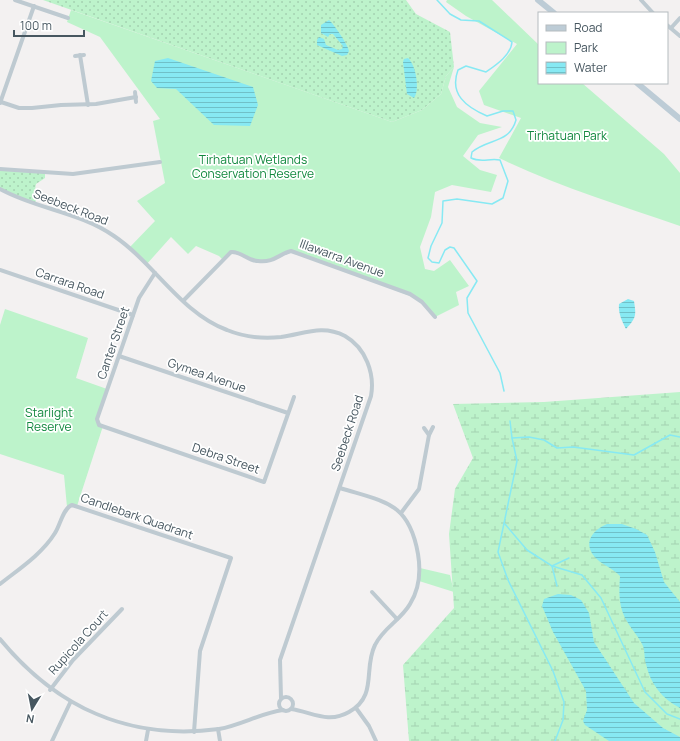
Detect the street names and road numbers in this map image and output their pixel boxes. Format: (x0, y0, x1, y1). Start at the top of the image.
street label: Seebeck Road (31, 185, 111, 229)
street label: Illawarra Avenue (297, 235, 387, 281)
street label: Carrara Road (33, 263, 107, 303)
street label: Canter Street (93, 304, 133, 382)
street label: Gymea Avenue (165, 354, 249, 396)
street label: Seebeck Road (327, 393, 367, 473)
street label: Debra Street (190, 438, 262, 478)
street label: Candlebark Quadrant (78, 489, 196, 543)
street label: Rupicola Court (44, 606, 112, 678)

